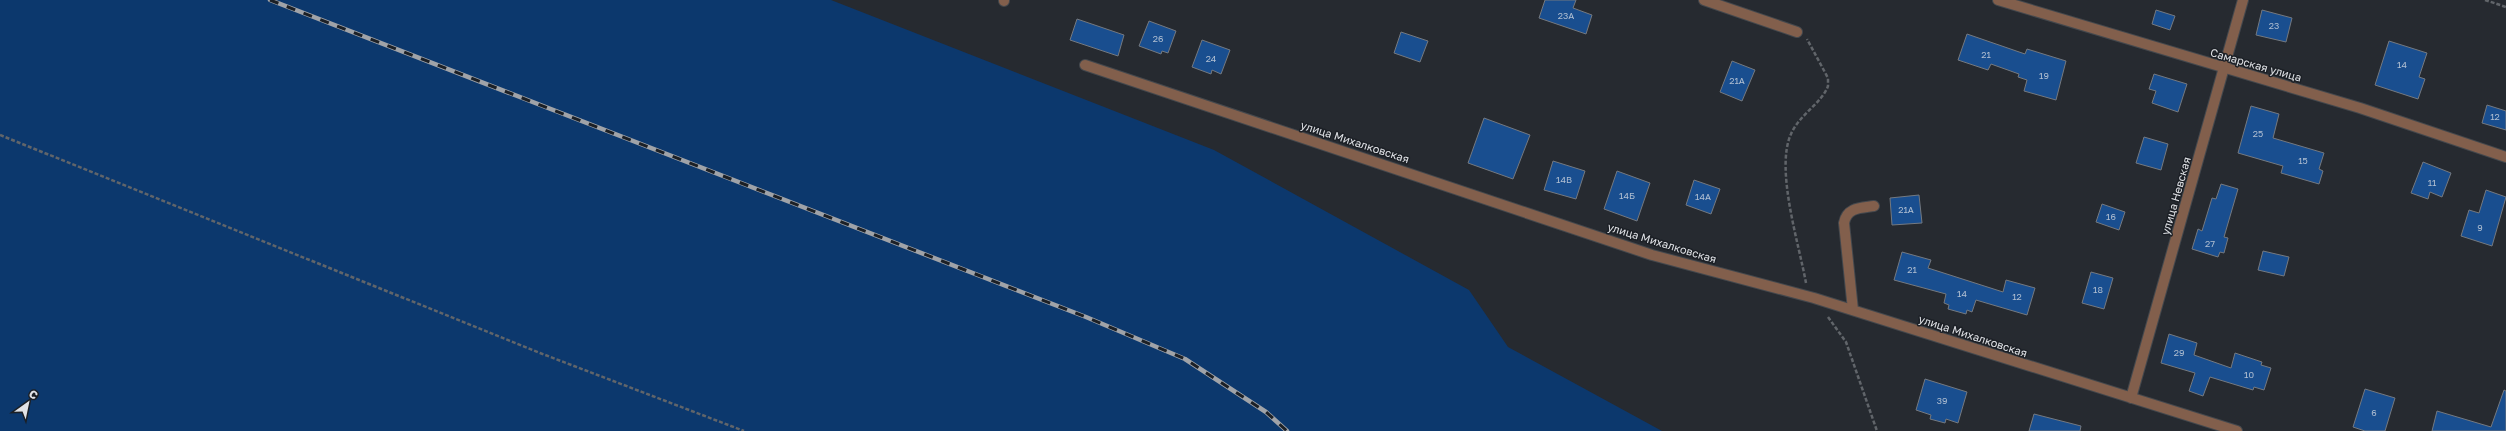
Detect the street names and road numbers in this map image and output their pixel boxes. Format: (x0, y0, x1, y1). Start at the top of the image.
street label: Самарская улица (2209, 45, 2303, 84)
street label: улица Михалковская (1299, 118, 1411, 165)
street label: улица Невская (2158, 155, 2193, 236)
street label: улица Михалковская (1606, 220, 1718, 265)
street label: улица Михалковская (1917, 312, 2029, 359)

